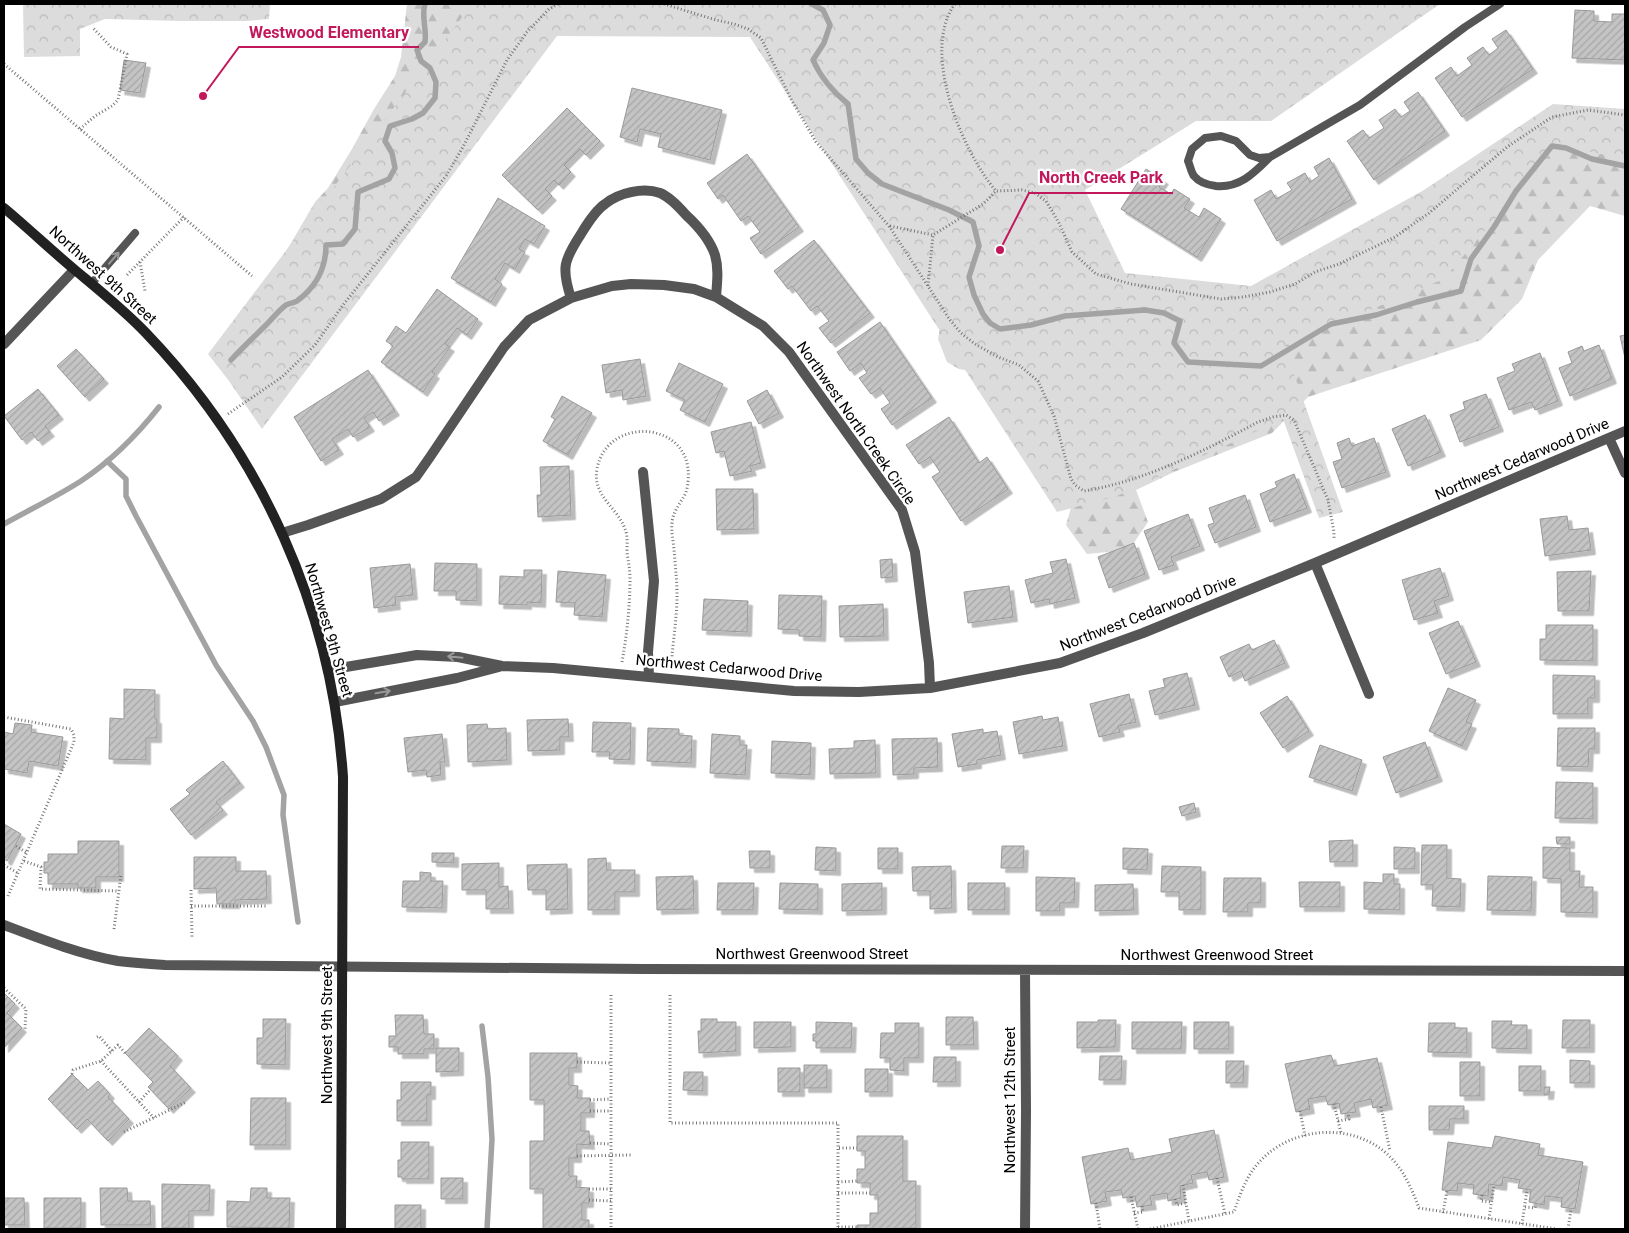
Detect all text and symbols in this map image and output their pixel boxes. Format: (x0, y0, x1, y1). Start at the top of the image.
callout: Westwood Elementary (239, 16, 419, 47)
text: Westwood Elementary (249, 23, 410, 42)
callout: North Creek Park (1029, 162, 1173, 193)
text: North Creek Park (1039, 168, 1164, 187)
street label: Northwest 9th Street (46, 222, 160, 328)
one-way arrow (108, 252, 119, 265)
street label: Northwest North Creek Circle (793, 338, 919, 508)
street label: Northwest Cedarwood Drive (1432, 414, 1612, 504)
street label: Northwest 9th Street (301, 561, 357, 699)
street label: Northwest Cedarwood Drive (1057, 571, 1239, 655)
street label: Northwest Cedarwood Drive (635, 651, 823, 685)
one-way arrow (447, 652, 463, 662)
one-way arrow (374, 687, 390, 697)
street label: Northwest Greenwood Street (716, 945, 909, 963)
street label: Northwest Greenwood Street (1121, 946, 1314, 964)
street label: Northwest 9th Street (318, 966, 336, 1104)
street label: Northwest 12th Street (1001, 1027, 1019, 1173)

